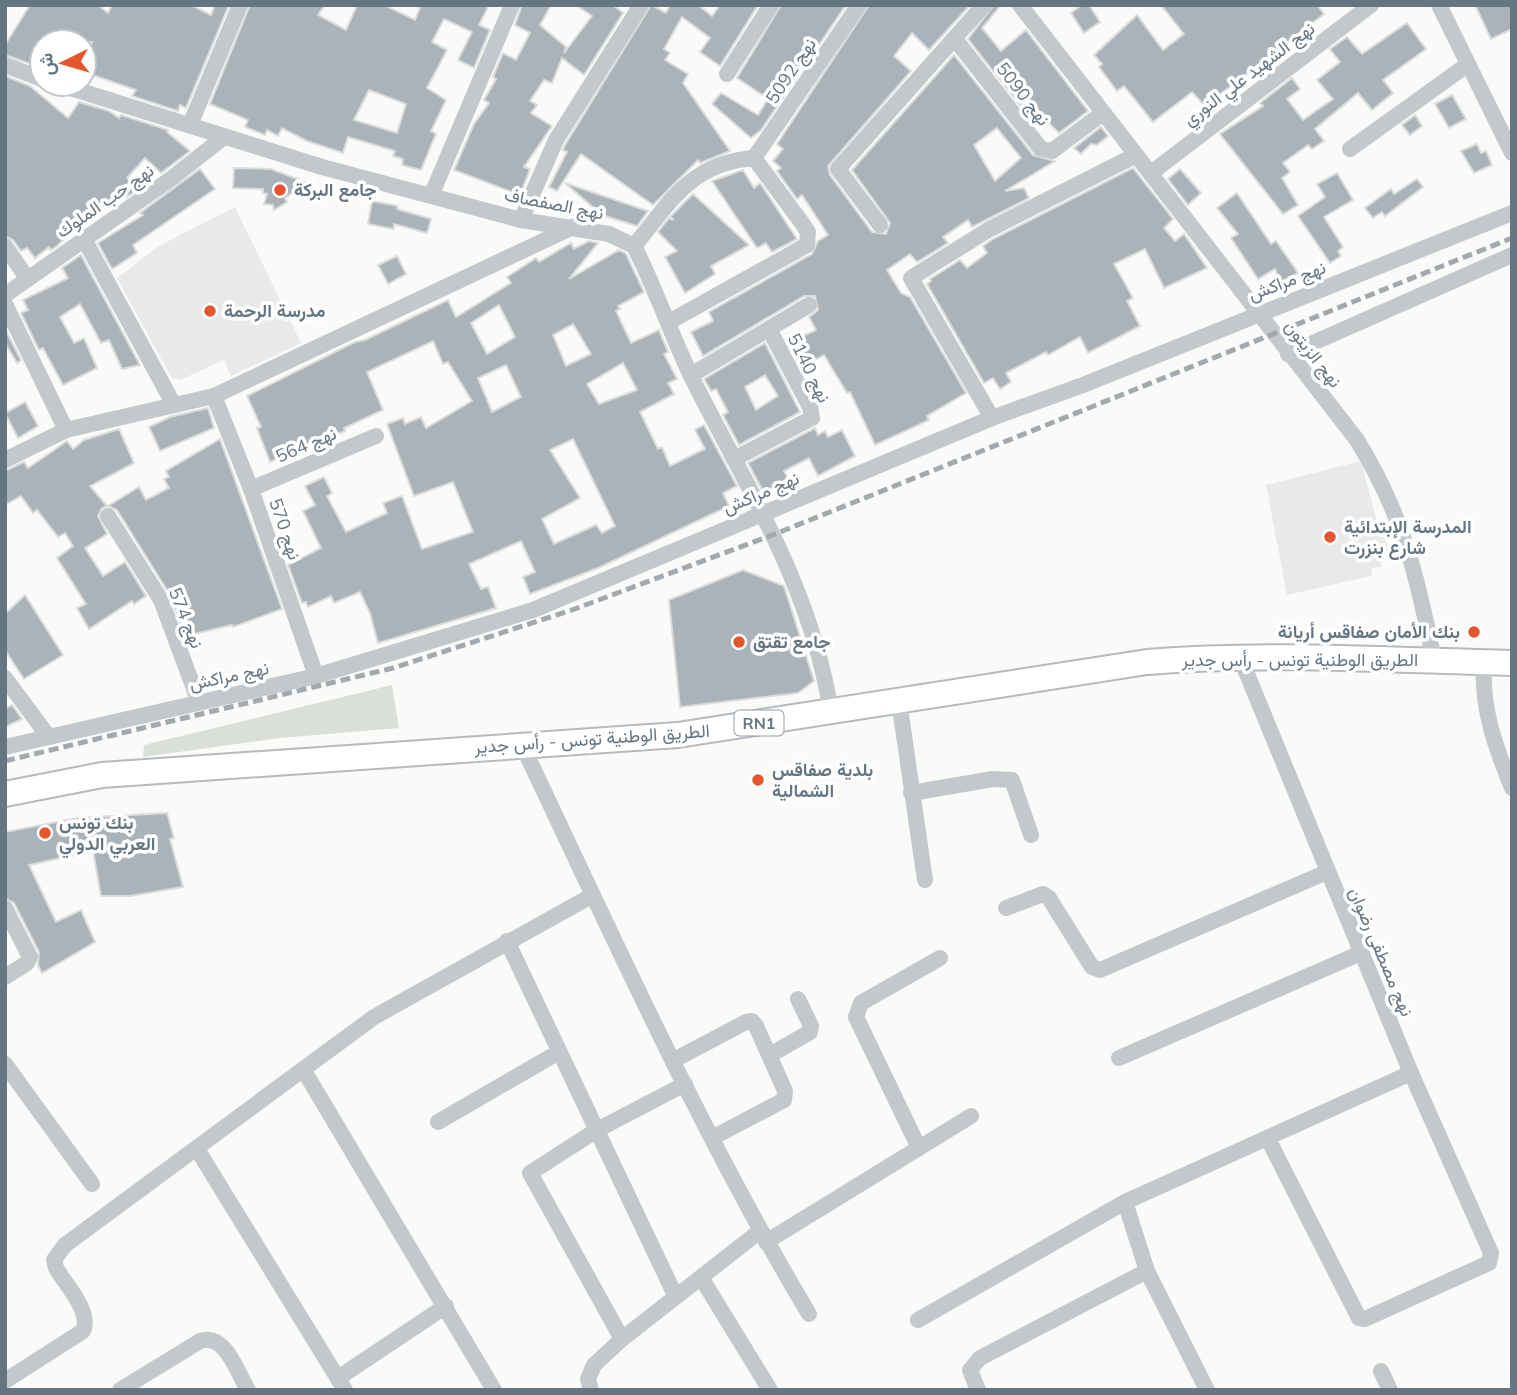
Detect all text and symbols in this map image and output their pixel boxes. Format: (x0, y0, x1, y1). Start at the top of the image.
street label: نهج الشهيد علي النوري (1178, 16, 1322, 134)
north arrow (28, 28, 98, 98)
street label: نهج 5092 (760, 33, 822, 109)
text: ش (33, 52, 59, 77)
street label: نهج 5090 (991, 57, 1055, 131)
street label: نهج حب الملوك (51, 158, 159, 244)
place label: جامع البركة (294, 178, 376, 202)
marker: جامع البركة (272, 182, 288, 198)
street label: نهج الصفصاف (502, 183, 606, 225)
street label: نهج مراكش (1245, 255, 1329, 307)
place label: مدرسة الرحمة (224, 299, 326, 322)
marker: مدرسة الرحمة (202, 303, 218, 319)
street label: نهج الزيتون (1279, 315, 1347, 393)
street label: نهج 5140 (782, 329, 836, 407)
street label: نهج 564 (272, 422, 340, 468)
street label: نهج مراكش (719, 466, 803, 520)
street label: نهج 570 (263, 495, 307, 563)
place label: المدرسة الإبتدائية شارع بنزرت (1344, 515, 1472, 560)
marker: المدرسة الإبتدائية شارع بنزرت (1322, 529, 1338, 545)
street label: نهج 574 (163, 584, 209, 652)
place label: بنك الأمان صفاقس أريانة (1278, 620, 1460, 643)
marker: بنك الأمان صفاقس أريانة (1466, 624, 1482, 640)
place label: جامع تقتق (753, 630, 830, 654)
marker: جامع تقتق (731, 634, 747, 650)
street label: الطريق الوطنية تونس - رأس جدير (1181, 648, 1418, 671)
street label: نهج مراكش (187, 656, 271, 696)
road number: RN1 (734, 710, 784, 736)
street label: الطريق الوطنية تونس - رأس جدير (472, 719, 711, 758)
place label: بلدية صفاقس الشمالية (772, 758, 873, 802)
marker: بلدية صفاقس الشمالية (750, 772, 766, 788)
place label: بنك تونس العربي الدولي (59, 811, 156, 859)
marker: بنك تونس العربي الدولي (37, 825, 53, 841)
street label: نهج مصطفى رضوان (1343, 884, 1419, 1020)

